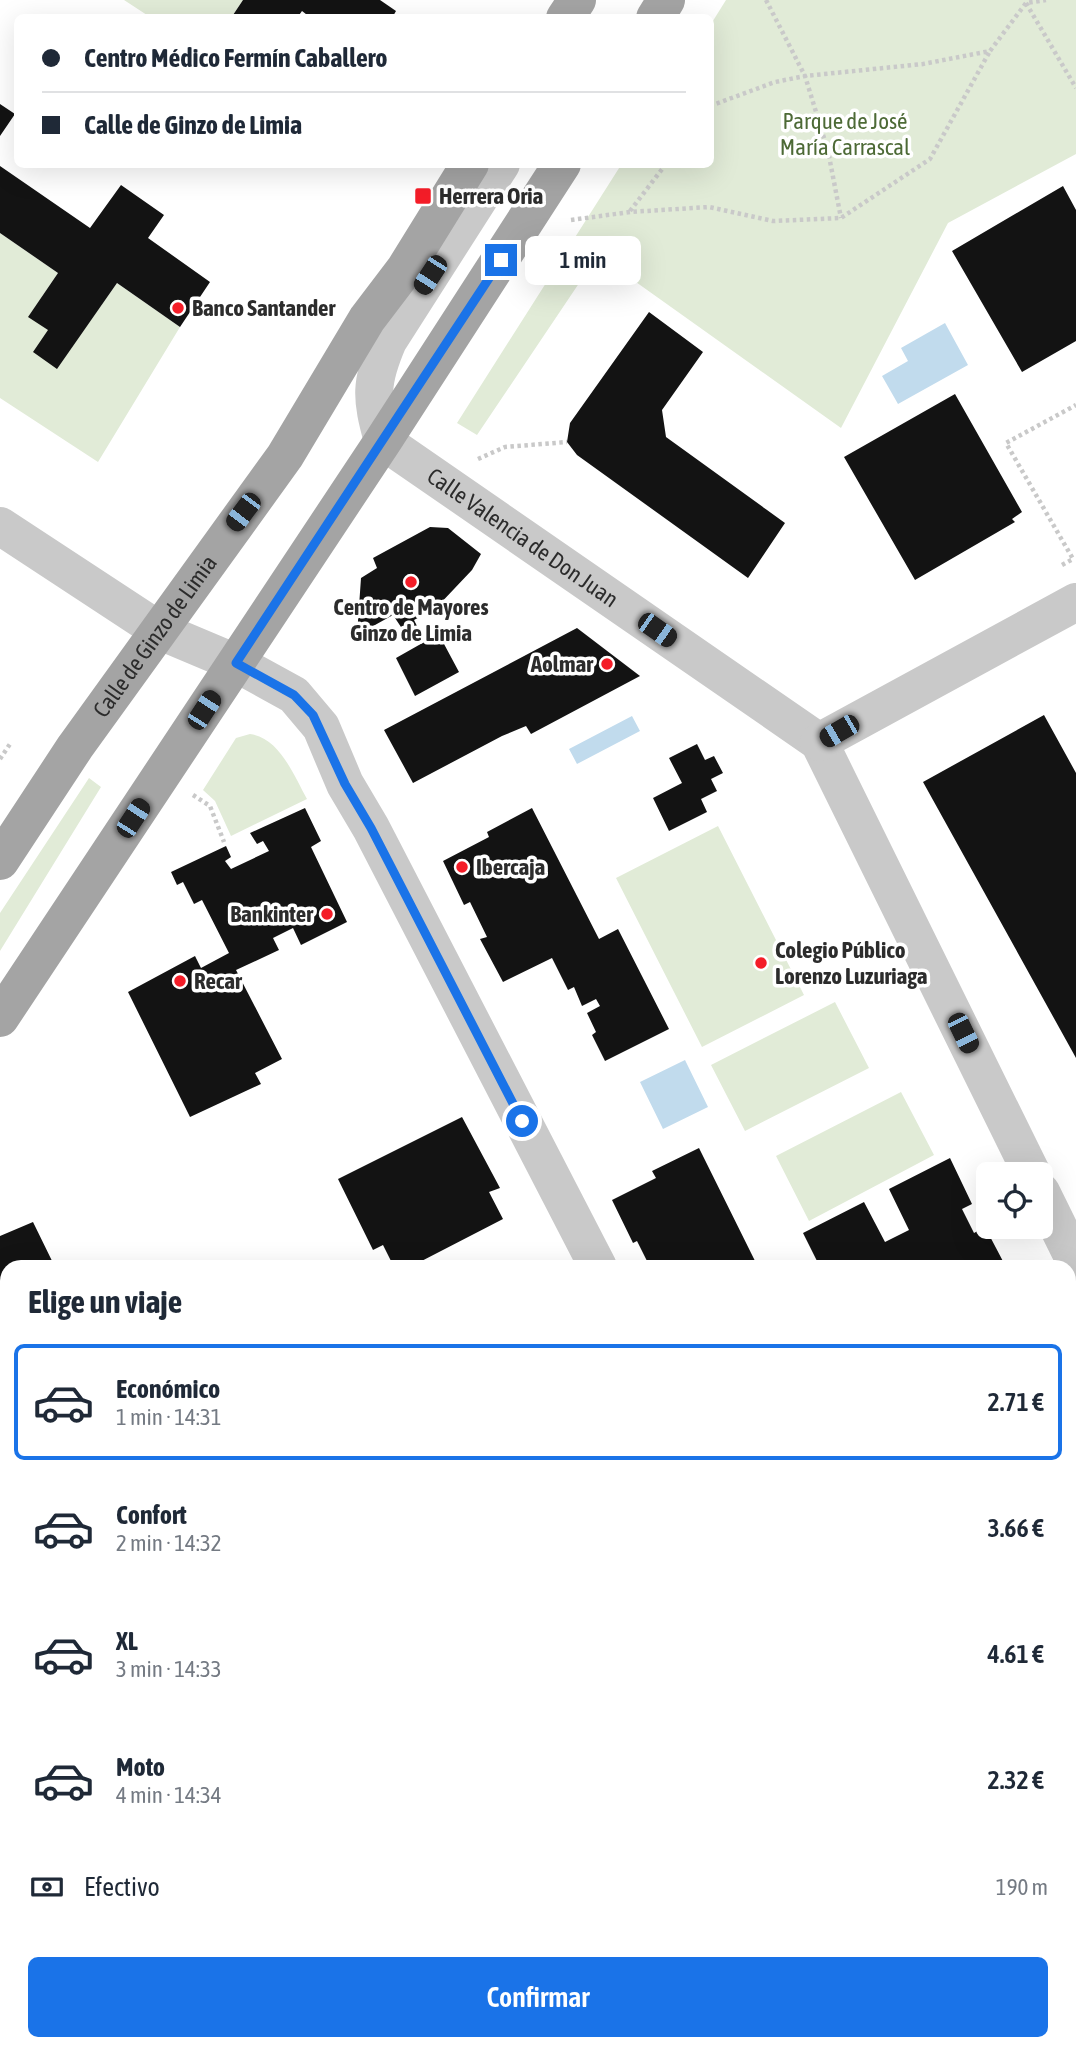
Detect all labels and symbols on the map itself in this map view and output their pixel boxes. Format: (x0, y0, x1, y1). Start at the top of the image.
park label: Parque de José María Carrascal (780, 108, 910, 160)
place label: Herrera Oria (439, 183, 543, 209)
marker: Herrera Oria (413, 186, 433, 206)
callout: 1 min (526, 236, 641, 284)
route end (485, 244, 517, 276)
car (410, 252, 451, 298)
place label: Banco Santander (192, 295, 337, 321)
marker: Banco Santander (170, 300, 186, 316)
street label: Calle Valencia de Don Juan (422, 463, 623, 612)
car (222, 489, 265, 535)
street label: Calle de Ginzo de Limia (88, 550, 222, 722)
marker: Centro de Mayores Ginzo de Limia (403, 574, 419, 590)
place label: Centro de Mayores Ginzo de Limia (333, 594, 489, 646)
car (634, 609, 681, 651)
place label: Aolmar (530, 651, 594, 677)
marker: Aolmar (599, 656, 615, 672)
car (184, 687, 225, 733)
car (816, 711, 863, 751)
car (113, 795, 154, 841)
place label: Ibercaja (476, 854, 545, 880)
marker: Ibercaja (454, 859, 470, 875)
place label: Bankinter (230, 901, 314, 927)
marker: Bankinter (319, 906, 335, 922)
place label: Colegio Público Lorenzo Luzuriaga (775, 937, 928, 989)
marker: Colegio Público Lorenzo Luzuriaga (753, 955, 769, 971)
place label: Recar (194, 968, 243, 994)
marker: Recar (172, 973, 188, 989)
car (945, 1010, 982, 1056)
route start (506, 1105, 538, 1137)

